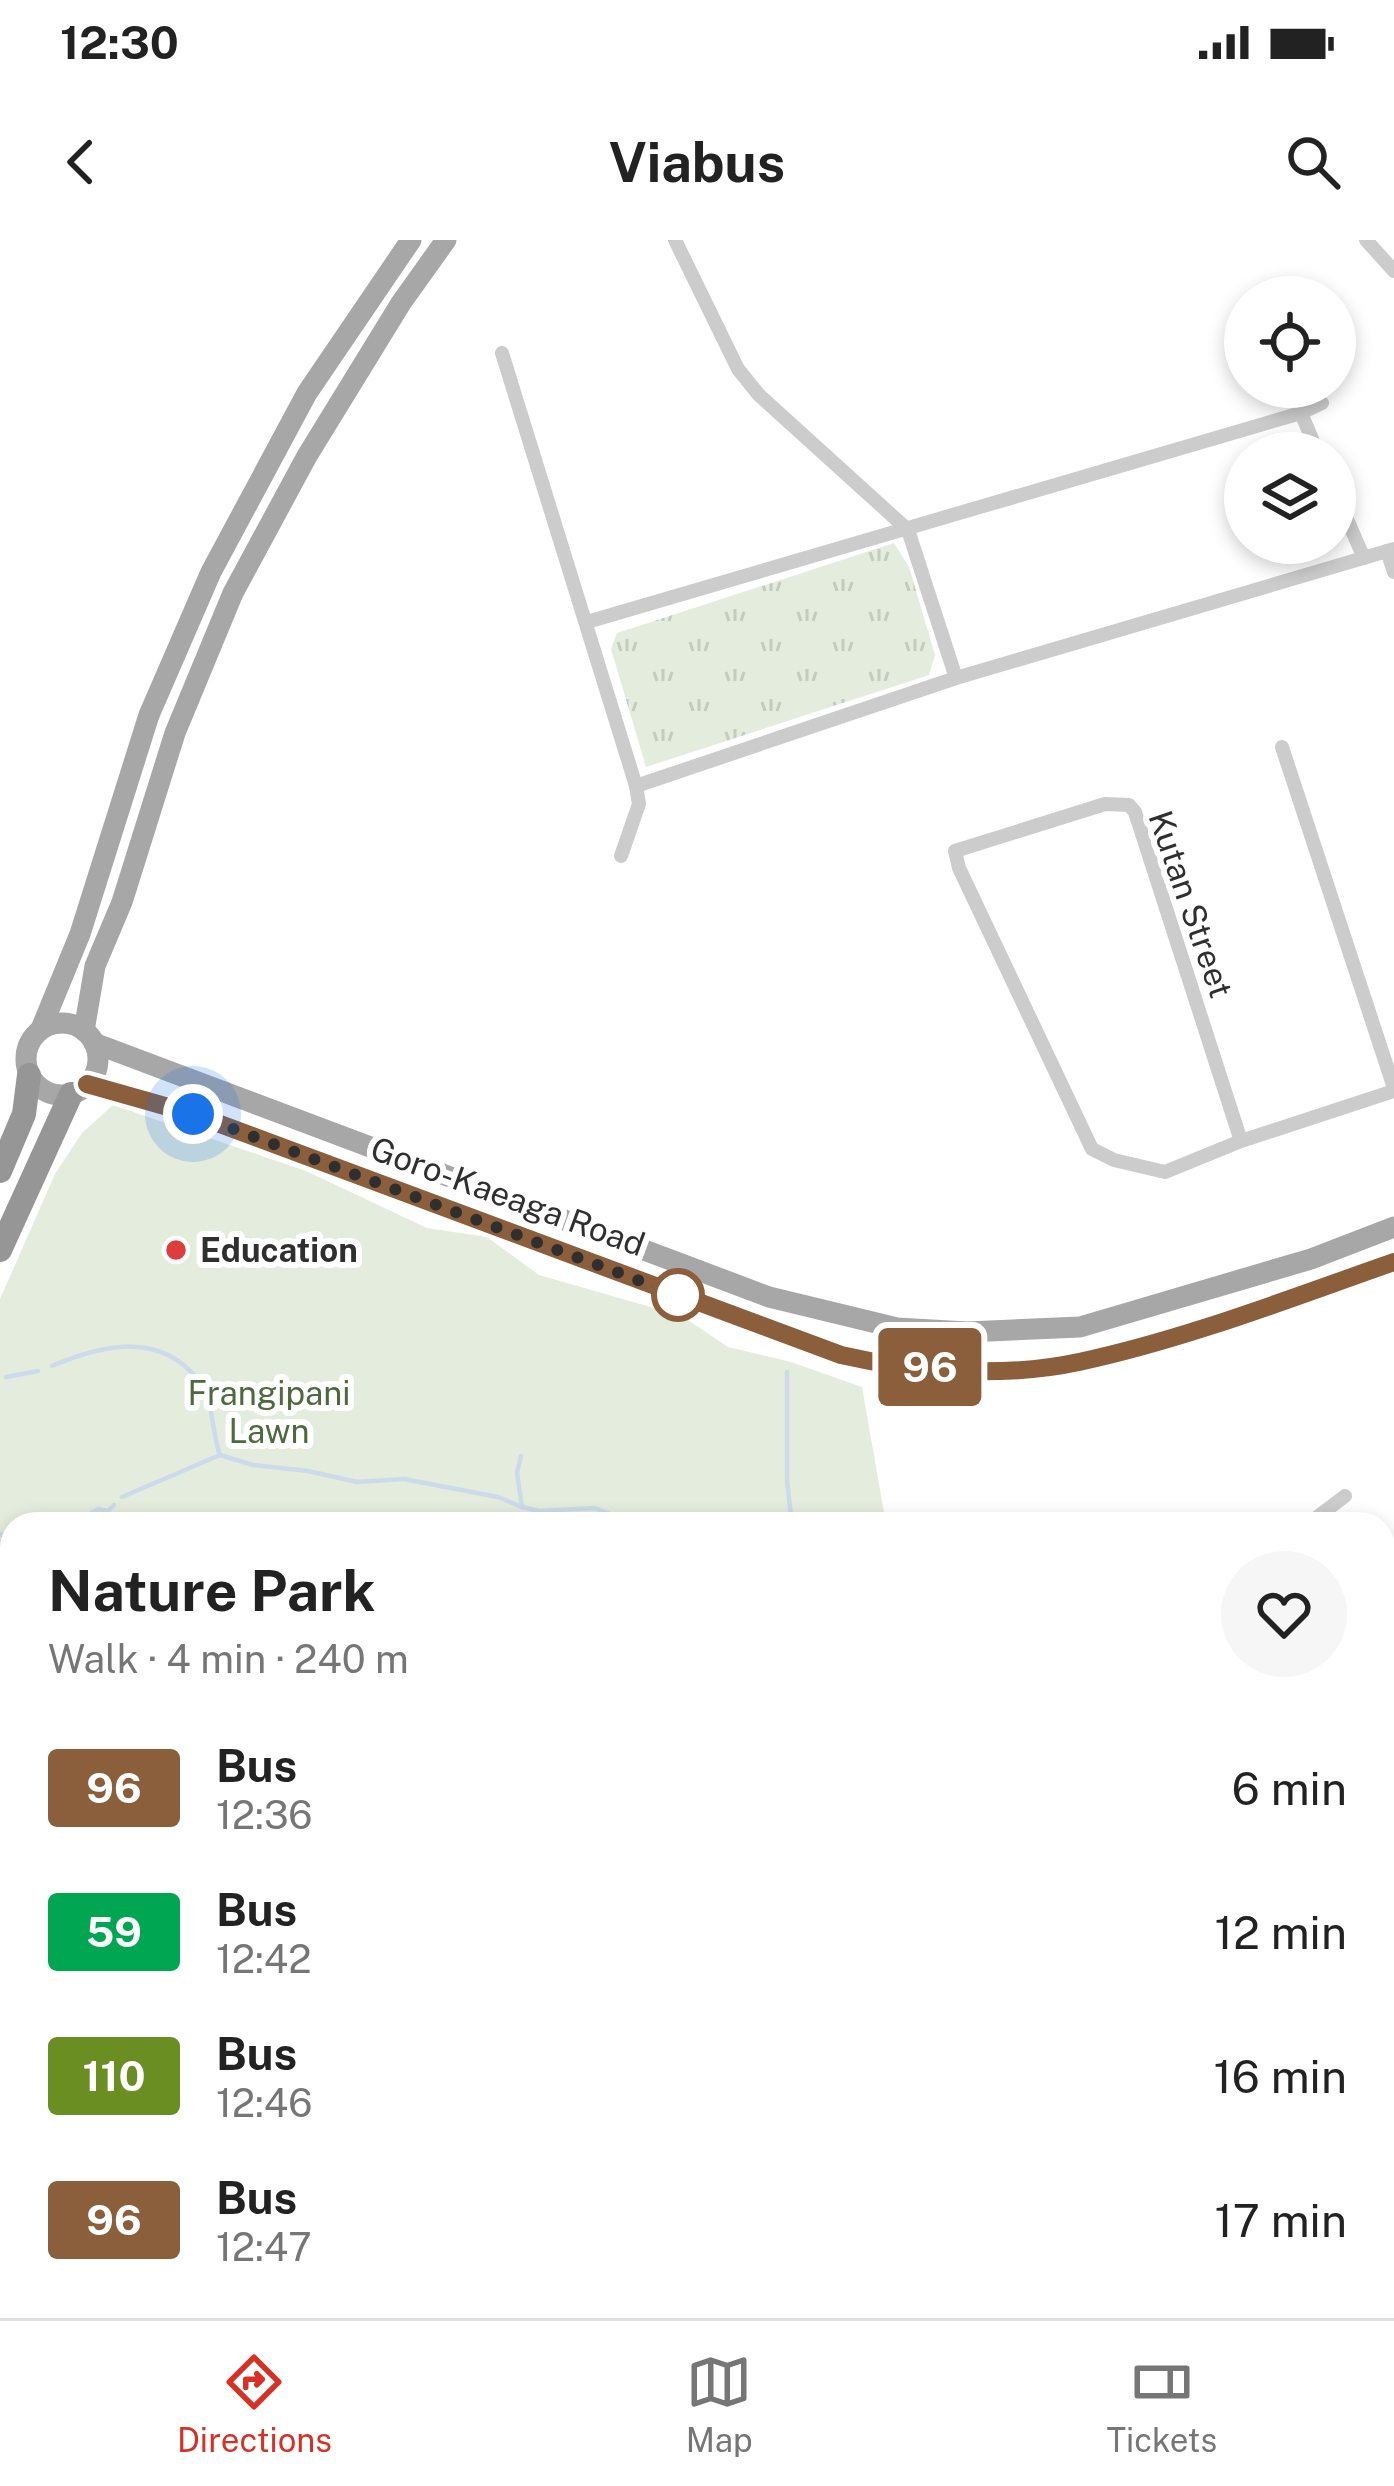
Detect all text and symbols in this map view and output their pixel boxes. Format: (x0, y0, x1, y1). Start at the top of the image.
text: 12:30 (60, 16, 179, 69)
icon: back (48, 129, 114, 195)
icon: search (1280, 129, 1346, 195)
text: Viabus (609, 131, 785, 194)
map controls (1224, 276, 1356, 564)
button: locate (1224, 276, 1356, 408)
button: layers (1224, 432, 1356, 564)
street label: Kutan Street (1141, 806, 1241, 1002)
your location (163, 1084, 223, 1144)
street label: Goro-Kaeaga Road (366, 1129, 650, 1263)
place label: Education (200, 1231, 358, 1269)
marker: Education (163, 1237, 189, 1263)
unlabelled marker (653, 1270, 703, 1320)
line badge: 96 (876, 1328, 984, 1406)
text: 96 (902, 1342, 958, 1391)
park label: Frangipani Lawn (187, 1374, 351, 1450)
button: heart (1221, 1551, 1347, 1677)
text: Nature Park (48, 1557, 375, 1624)
text: Walk · 4 min · 240 m (48, 1636, 409, 1682)
text: Bus (216, 1739, 297, 1792)
text: 6 min (1232, 1762, 1347, 1815)
text: 96 (86, 1763, 142, 1812)
text: 12:36 (216, 1792, 313, 1838)
text: Bus (216, 1883, 297, 1936)
text: 12 min (1215, 1906, 1347, 1959)
text: 59 (86, 1907, 142, 1956)
text: 12:42 (216, 1936, 311, 1982)
text: Bus (216, 2027, 297, 2080)
text: 16 min (1213, 2050, 1347, 2103)
text: 110 (82, 2051, 146, 2100)
text: 12:46 (216, 2080, 312, 2126)
text: Bus (216, 2171, 297, 2224)
text: 17 min (1214, 2194, 1347, 2247)
text: 96 (86, 2195, 142, 2244)
text: 12:47 (216, 2224, 312, 2270)
tab: Directions (177, 2349, 332, 2459)
tab: Map (686, 2349, 753, 2459)
tab: Tickets (1106, 2349, 1217, 2459)

